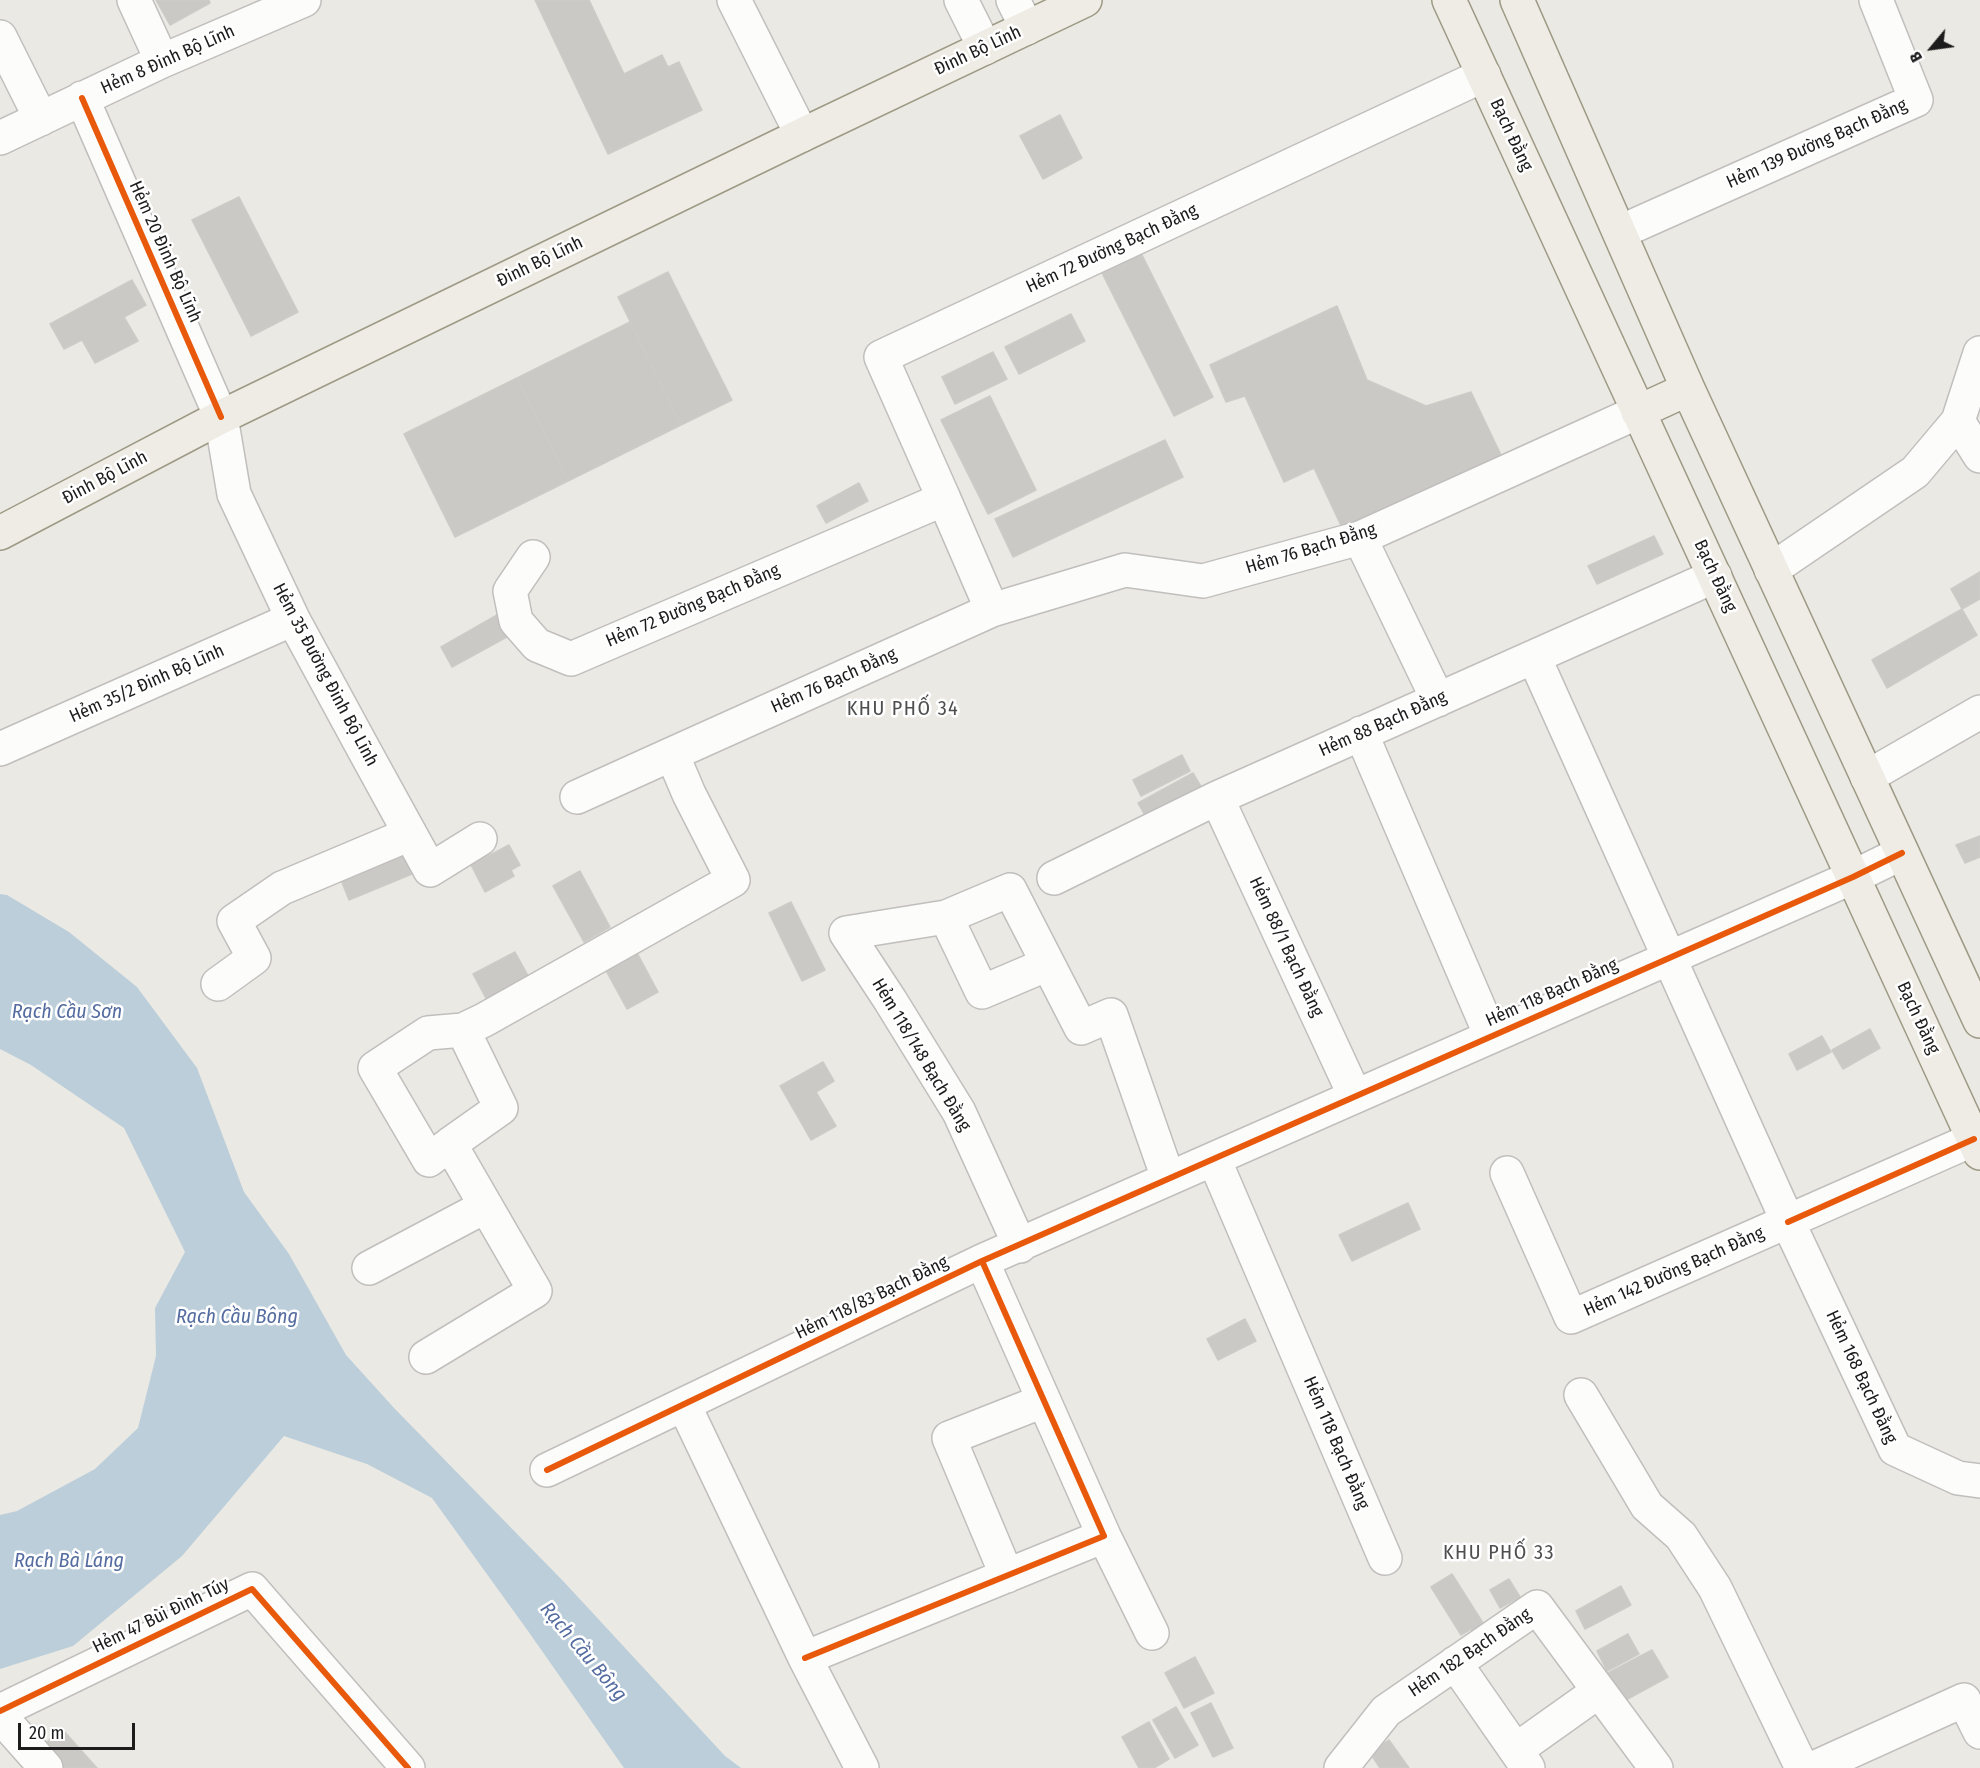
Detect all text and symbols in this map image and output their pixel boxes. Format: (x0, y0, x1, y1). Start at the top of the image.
north arrow (1902, 18, 1962, 78)
street label: Hẻm 8 Đinh Bộ Lĩnh (98, 21, 238, 99)
street label: Đinh Bộ Lĩnh (931, 22, 1025, 80)
text: B (1905, 48, 1926, 65)
street label: Hẻm 139 Đường Bạch Đằng (1723, 94, 1911, 194)
street label: Bạch Đằng (1485, 95, 1537, 175)
street label: Hẻm 20 Đinh Bộ Lĩnh (124, 178, 206, 326)
street label: Hẻm 72 Đường Bạch Đằng (1023, 200, 1201, 298)
street label: Đinh Bộ Lĩnh (493, 232, 587, 292)
street label: Đinh Bộ Lĩnh (59, 447, 151, 509)
street label: Hẻm 76 Bạch Đằng (1243, 519, 1379, 579)
street label: Bạch Đằng (1689, 536, 1741, 616)
street label: Hẻm 72 Đường Bạch Đằng (603, 560, 783, 652)
street label: Hẻm 35 Đường Đinh Bộ Lĩnh (268, 580, 382, 770)
street label: Hẻm 35/2 Đinh Bộ Lĩnh (66, 640, 228, 728)
street label: Hẻm 76 Bạch Đằng (768, 644, 900, 718)
street label: Hẻm 88 Bạch Đằng (1316, 686, 1450, 762)
district label: KHU PHỐ 34 (847, 697, 959, 721)
street label: Hẻm 88/1 Bạch Đằng (1244, 874, 1328, 1020)
street label: Hẻm 118 Bạch Đằng (1483, 954, 1621, 1032)
street label: Hẻm 118/148 Bạch Đằng (867, 975, 975, 1135)
street label: Bạch Đằng (1892, 978, 1944, 1058)
water label: Rạch Cầu Sơn (12, 1000, 122, 1024)
street label: Hẻm 142 Đường Bạch Đằng (1581, 1222, 1767, 1322)
street label: Hẻm 118/83 Bạch Đằng (792, 1252, 952, 1344)
water label: Rạch Cầu Bông (176, 1305, 298, 1329)
street label: Hẻm 168 Bạch Đằng (1821, 1307, 1901, 1447)
street label: Hẻm 118 Bạch Đằng (1298, 1373, 1374, 1513)
district label: KHU PHỐ 33 (1443, 1541, 1555, 1565)
water label: Rạch Bà Láng (14, 1549, 124, 1573)
street label: Hẻm 47 Bùi Đình Túy (89, 1574, 233, 1658)
water label: Rạch Cầu Bông (535, 1598, 631, 1706)
street label: Hẻm 182 Bạch Đằng (1405, 1604, 1535, 1702)
scale bar (21, 1711, 138, 1749)
text: 20 m (29, 1722, 64, 1744)

